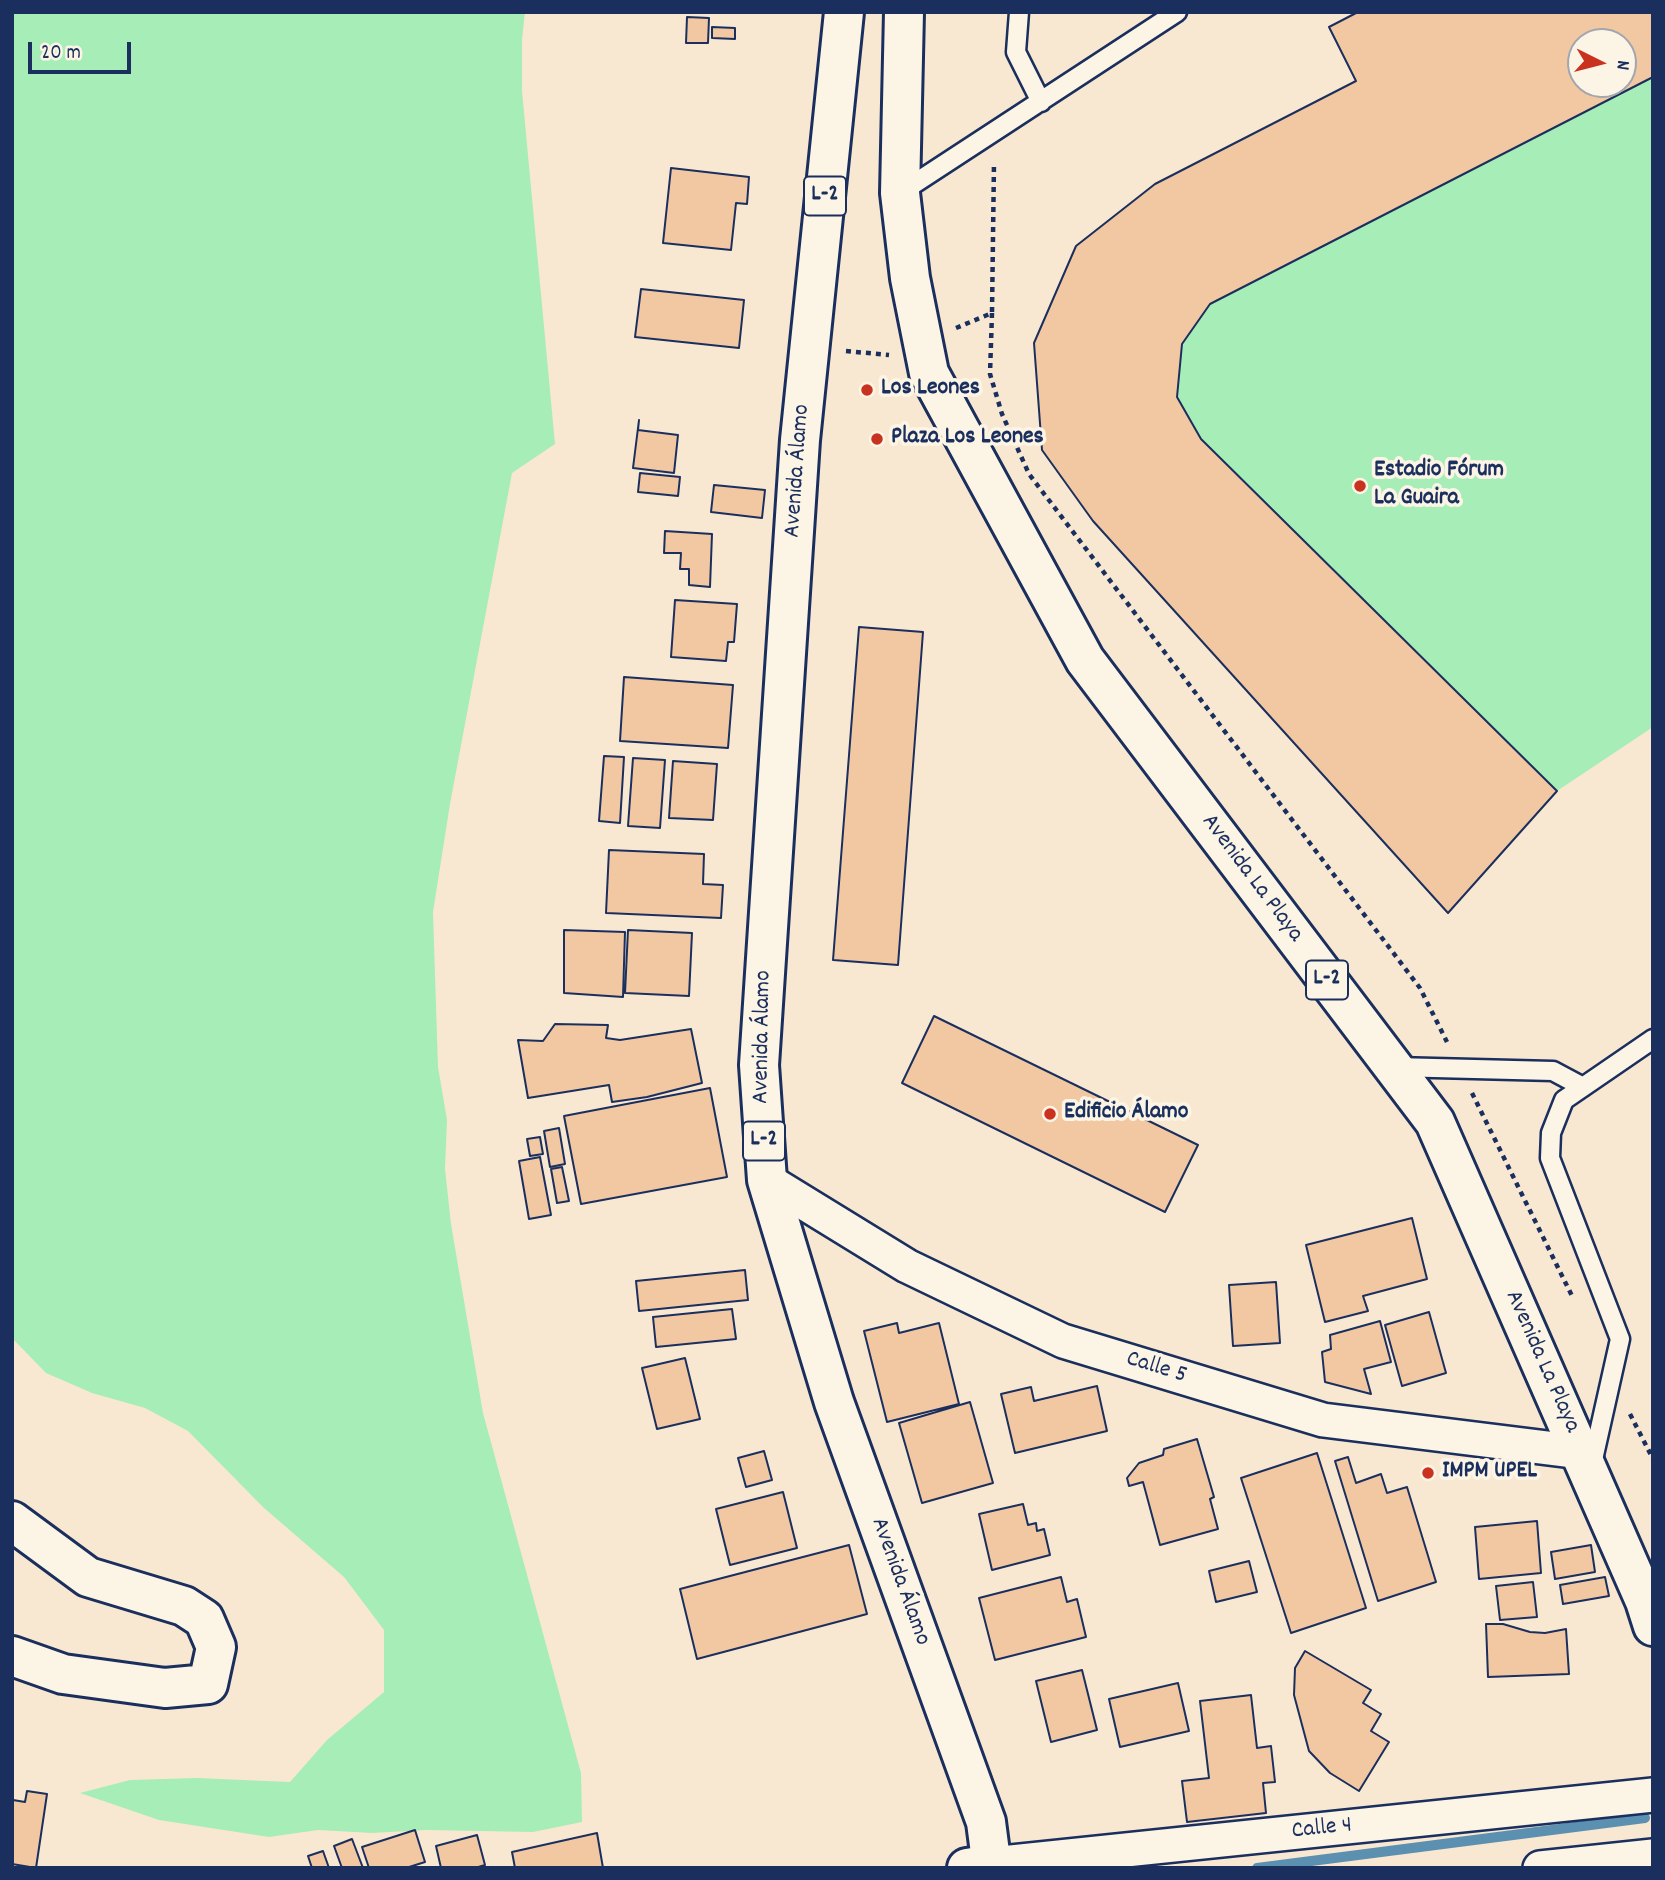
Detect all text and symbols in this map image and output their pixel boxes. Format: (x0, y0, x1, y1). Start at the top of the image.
scale bar (32, 28, 135, 72)
north arrow (1567, 28, 1637, 98)
text: 20 m (41, 39, 81, 69)
text: N (1607, 59, 1635, 71)
road number: L-2 (804, 176, 846, 216)
place label: Los Leones (881, 376, 980, 404)
marker: Los Leones (859, 382, 875, 398)
street label: Avenida Álamo (780, 403, 818, 539)
place label: Plaza Los Leones (891, 425, 1044, 453)
marker: Plaza Los Leones (869, 431, 885, 447)
place label: Estadio Fórum La Guaira (1374, 458, 1504, 514)
marker: Estadio Fórum La Guaira (1352, 478, 1368, 494)
street label: Avenida La Playa (1194, 809, 1308, 949)
road number: L-2 (1306, 960, 1348, 1000)
street label: Avenida Álamo (748, 970, 780, 1104)
place label: Edificio Álamo (1064, 1100, 1188, 1128)
marker: Edificio Álamo (1042, 1106, 1058, 1122)
road number: L-2 (743, 1122, 785, 1160)
street label: Avenida La Playa (1497, 1286, 1585, 1438)
street label: Calle 5 (1122, 1346, 1190, 1392)
place label: IMPM UPEL (1442, 1459, 1537, 1487)
marker: IMPM UPEL (1420, 1465, 1436, 1481)
street label: Avenida Álamo (863, 1514, 935, 1650)
street label: Calle 4 (1290, 1813, 1354, 1847)

